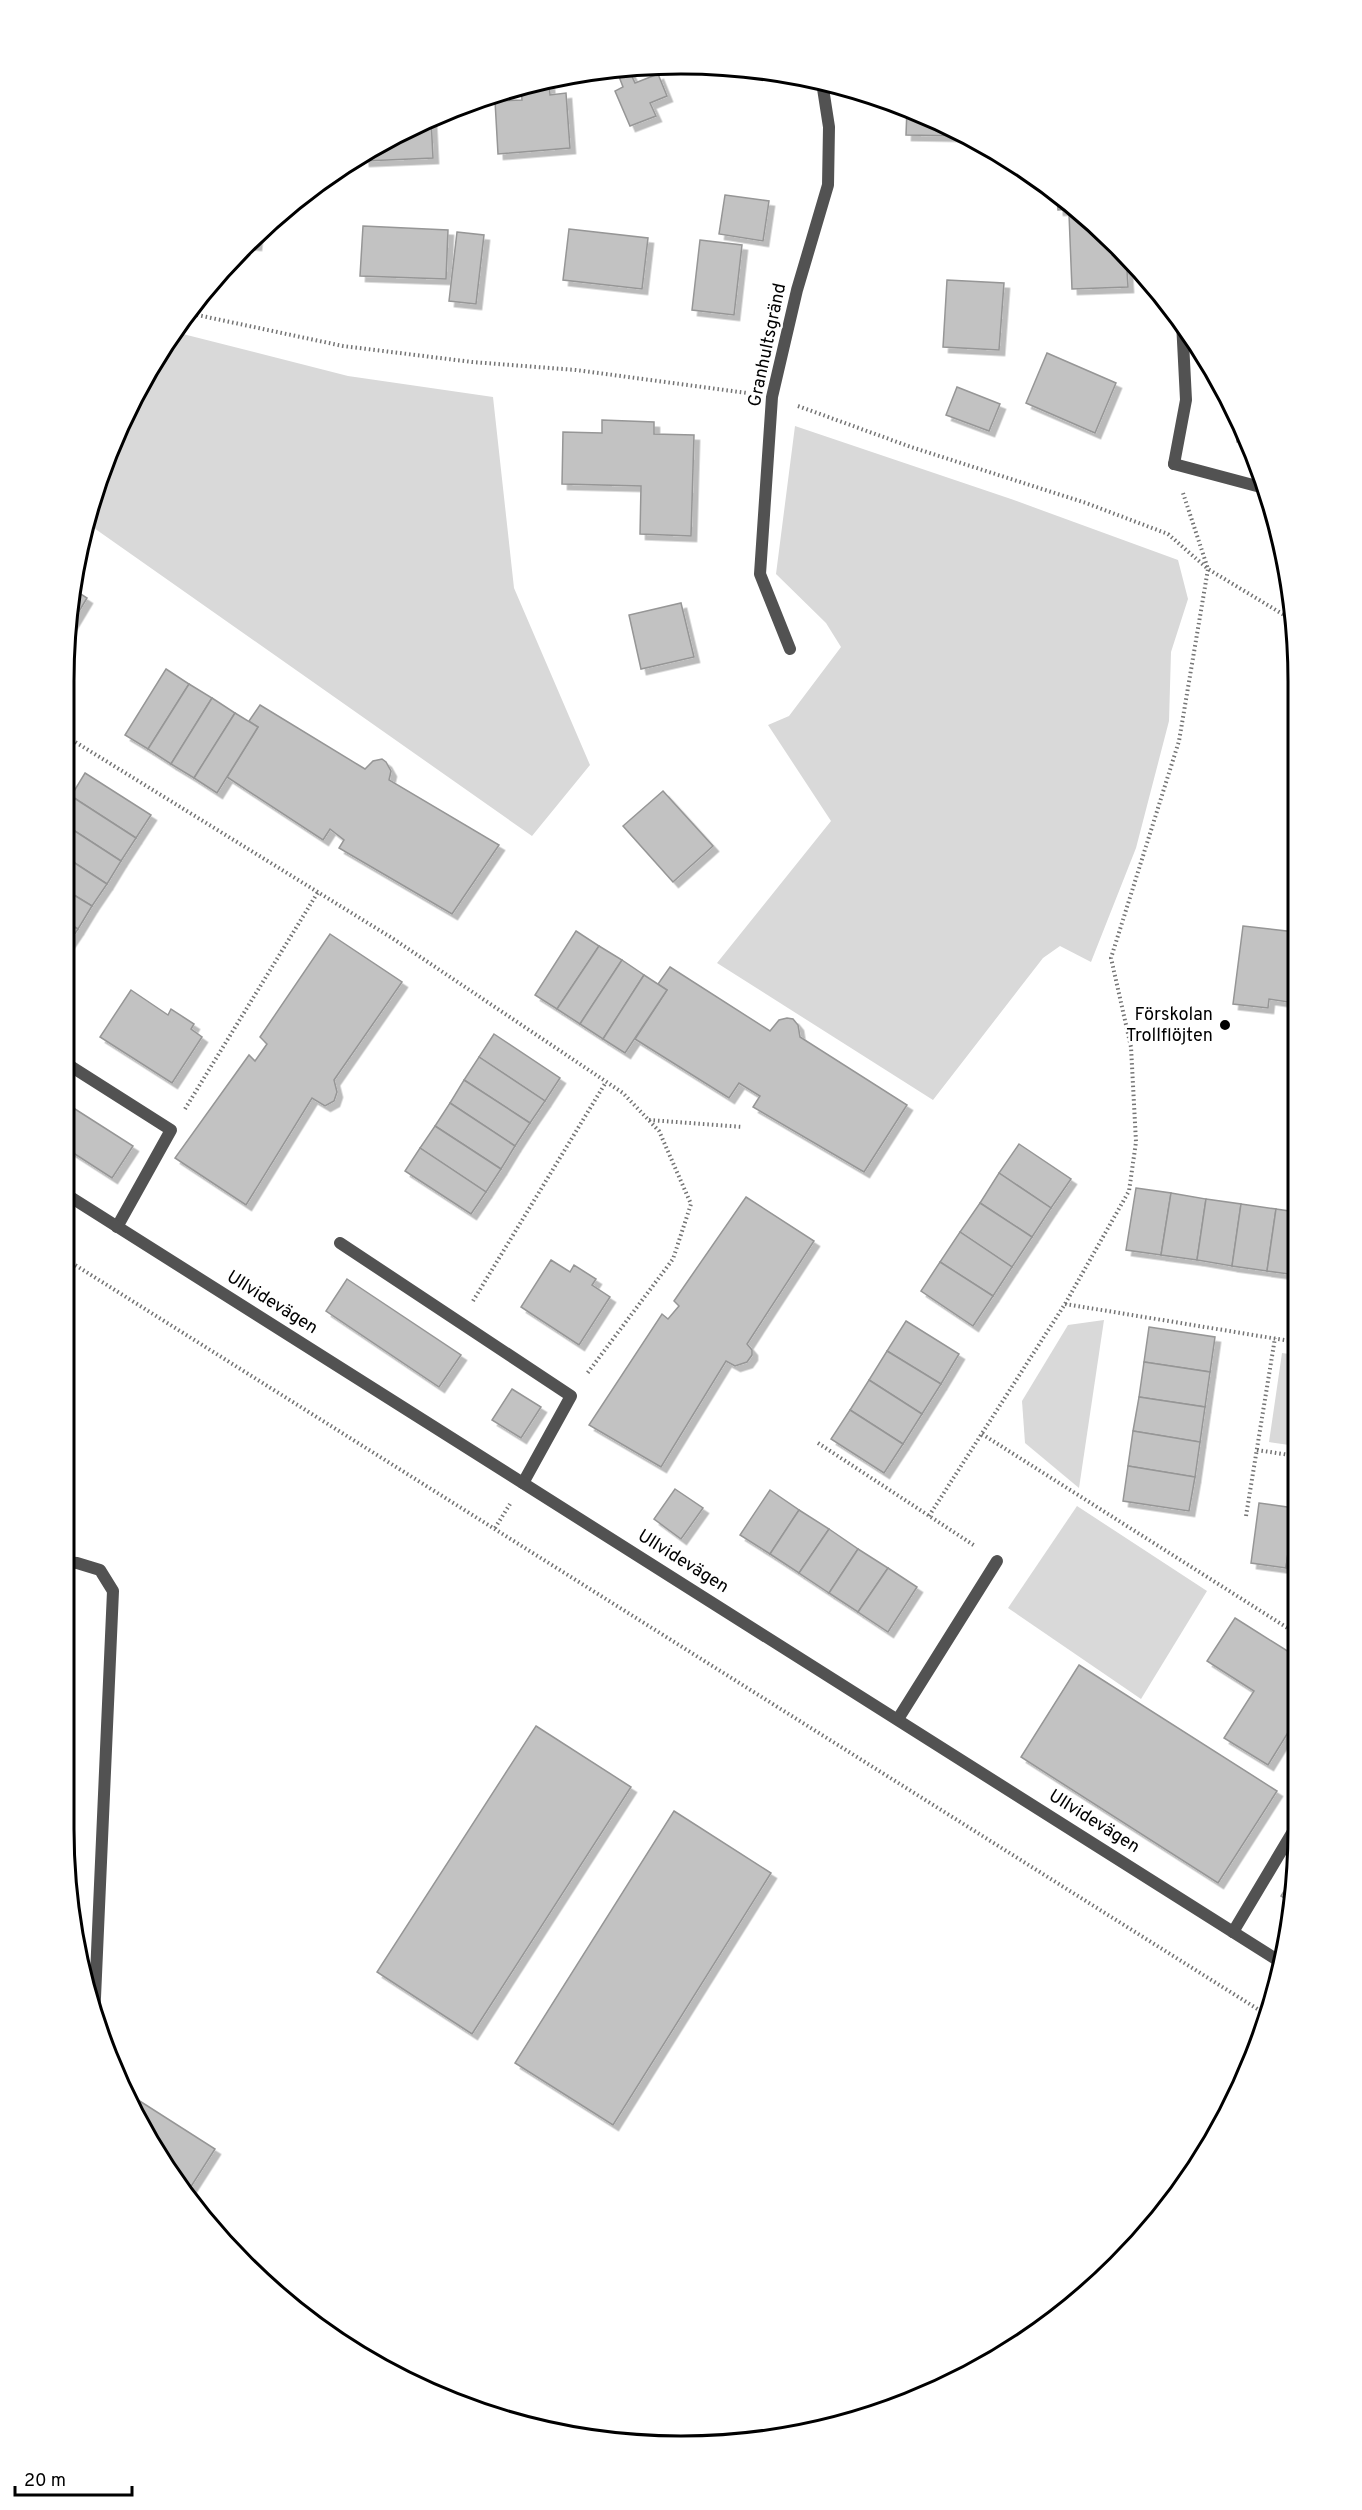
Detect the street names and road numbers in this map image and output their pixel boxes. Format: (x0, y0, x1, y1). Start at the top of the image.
street label: Granhultsgränd (744, 281, 792, 409)
street label: Ullvidevägen (222, 1266, 322, 1340)
street label: Ullvidevägen (633, 1525, 733, 1599)
street label: Ullvidevägen (1044, 1785, 1144, 1859)

